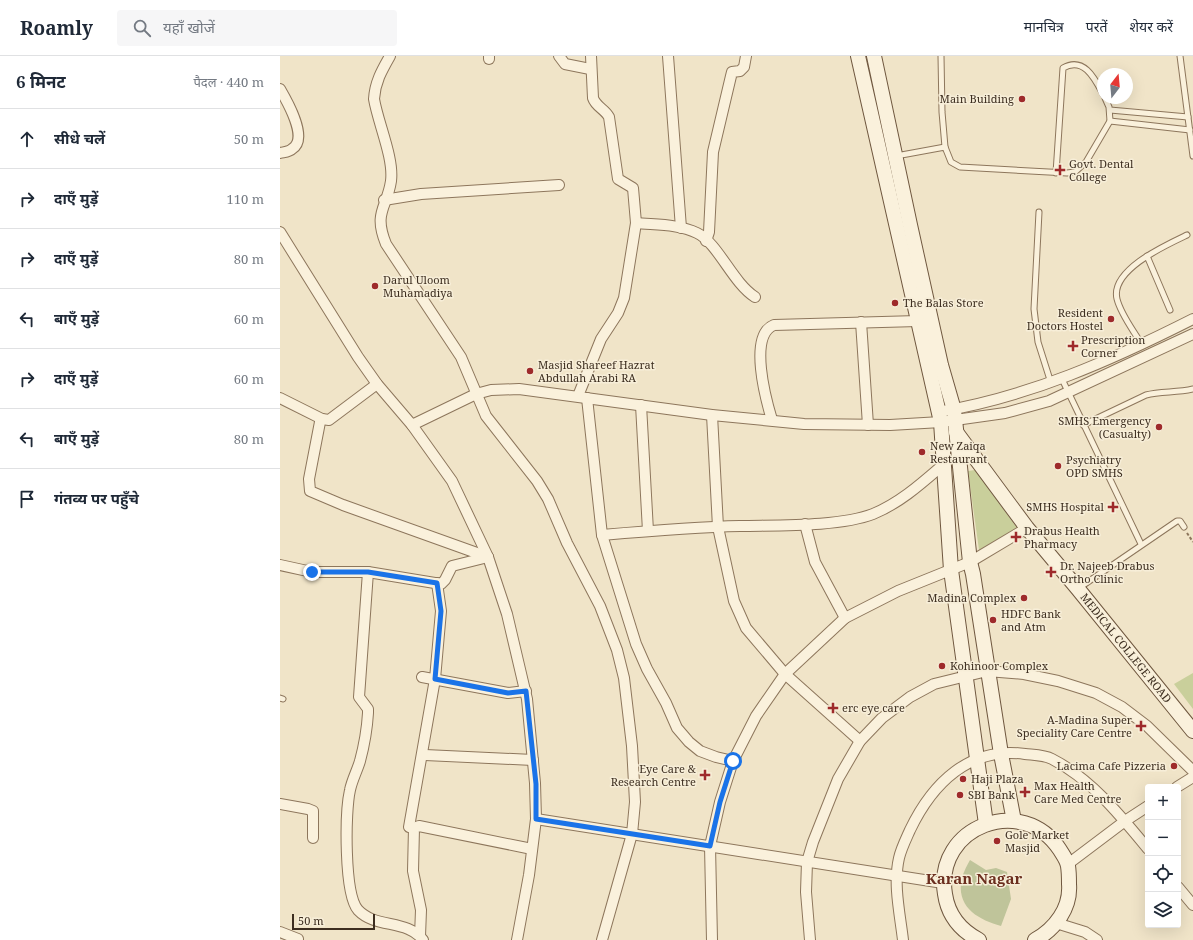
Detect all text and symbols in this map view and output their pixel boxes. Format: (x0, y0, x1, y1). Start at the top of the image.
search box (117, 10, 397, 46)
text: Roamly (20, 15, 93, 41)
icon: search (131, 17, 153, 39)
text: यहाँ खोजें (163, 17, 215, 37)
text: मानचित्र (1024, 17, 1064, 36)
text: परतें (1086, 17, 1108, 36)
text: शेयर करें (1130, 17, 1173, 36)
north arrow (1097, 68, 1133, 104)
text: 6 मिनट (16, 70, 66, 93)
text: पैदल · 440 m (193, 73, 264, 91)
place label: Main Building (940, 91, 1014, 106)
marker: Main Building (1017, 94, 1027, 104)
icon: ahead (16, 128, 38, 150)
text: सीधे चलें (54, 128, 105, 148)
text: 50 m (234, 130, 264, 148)
place label: Govt. Dental College (1069, 156, 1134, 184)
marker: Govt. Dental College (1054, 164, 1066, 176)
icon: right (16, 188, 38, 210)
text: दाएँ मुड़ें (54, 188, 98, 208)
text: 110 m (227, 190, 264, 208)
icon: right (16, 248, 38, 270)
text: दाएँ मुड़ें (54, 248, 98, 268)
text: 80 m (234, 250, 264, 268)
place label: Darul Uloom Muhamadiya (383, 272, 453, 300)
marker: Darul Uloom Muhamadiya (370, 281, 380, 291)
place label: The Balas Store (903, 295, 984, 310)
marker: The Balas Store (890, 298, 900, 308)
place label: Resident Doctors Hostel (1027, 305, 1104, 333)
icon: left (16, 308, 38, 330)
text: बाएँ मुड़ें (54, 308, 99, 328)
text: 60 m (234, 310, 264, 328)
marker: Resident Doctors Hostel (1106, 314, 1116, 324)
place label: Prescription Corner (1081, 332, 1145, 360)
marker: Prescription Corner (1068, 341, 1078, 351)
place label: Masjid Shareef Hazrat Abdullah Arabi RA (538, 357, 655, 385)
marker: Masjid Shareef Hazrat Abdullah Arabi RA (525, 366, 535, 376)
icon: right (16, 368, 38, 390)
text: दाएँ मुड़ें (54, 368, 98, 388)
text: 60 m (234, 370, 264, 388)
place label: SMHS Emergency (Casualty) (1058, 413, 1152, 441)
marker: SMHS Emergency (Casualty) (1154, 422, 1164, 432)
icon: left (16, 428, 38, 450)
text: बाएँ मुड़ें (54, 428, 99, 448)
text: 80 m (234, 430, 264, 448)
place label: New Zaiqa Restaurant (930, 438, 987, 466)
marker: New Zaiqa Restaurant (917, 447, 927, 457)
place label: Psychiatry OPD SMHS (1066, 452, 1123, 480)
marker: Psychiatry OPD SMHS (1053, 461, 1063, 471)
icon: arrive (16, 488, 38, 510)
text: गंतव्य पर पहुँचे (54, 488, 139, 508)
place label: SMHS Hospital (1026, 499, 1105, 514)
marker: SMHS Hospital (1107, 501, 1119, 513)
place label: Drabus Health Pharmacy (1024, 523, 1100, 551)
marker: Drabus Health Pharmacy (1011, 532, 1021, 542)
place label: Dr. Najeeb Drabus Ortho Clinic (1060, 558, 1155, 586)
route end (303, 563, 321, 581)
marker: Dr. Najeeb Drabus Ortho Clinic (1045, 566, 1057, 578)
place label: Madina Complex (927, 590, 1017, 605)
street label: MEDICAL COLLEGE ROAD (1077, 590, 1175, 706)
marker: Madina Complex (1019, 593, 1029, 603)
place label: HDFC Bank and Atm (1001, 606, 1061, 634)
marker: HDFC Bank and Atm (988, 615, 998, 625)
place label: Kohinoor Complex (950, 658, 1049, 673)
marker: Kohinoor Complex (937, 661, 947, 671)
place label: erc eye care (842, 700, 905, 715)
marker: erc eye care (827, 702, 839, 714)
place label: A-Madina Super Speciality Care Centre (1017, 712, 1133, 740)
marker: A-Madina Super Speciality Care Centre (1135, 720, 1147, 732)
route start (724, 752, 742, 770)
place label: Lacima Cafe Pizzeria (1057, 758, 1166, 773)
place label: Eye Care & Research Centre (611, 761, 697, 789)
marker: Lacima Cafe Pizzeria (1169, 761, 1179, 771)
marker: Eye Care & Research Centre (699, 769, 711, 781)
place label: Haji Plaza (971, 771, 1024, 786)
marker: Haji Plaza (958, 774, 968, 784)
place label: Max Health Care Med Centre (1034, 778, 1121, 806)
map controls (1145, 784, 1181, 928)
button: + (1145, 784, 1181, 820)
marker: Max Health Care Med Centre (1019, 786, 1031, 798)
place label: SBI Bank (968, 787, 1016, 802)
marker: SBI Bank (955, 790, 965, 800)
button: − (1145, 820, 1181, 856)
place label: Gole Market Masjid (1005, 827, 1069, 855)
marker: Gole Market Masjid (992, 836, 1002, 846)
button: locate (1145, 856, 1181, 892)
district label: Karan Nagar (926, 868, 1022, 888)
button: layers (1145, 892, 1181, 928)
scale bar (292, 912, 375, 931)
text: 50 m (298, 913, 324, 928)

